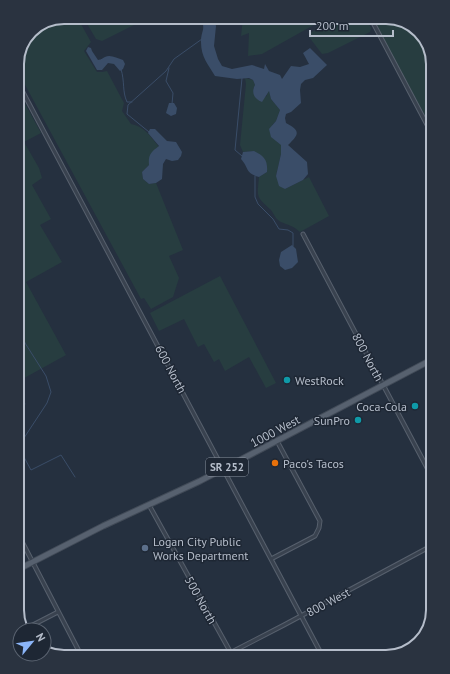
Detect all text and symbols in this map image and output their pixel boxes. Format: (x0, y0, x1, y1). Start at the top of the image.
scale bar (310, 12, 393, 38)
text: 200 m (316, 18, 349, 33)
street label: 800 North (349, 330, 387, 384)
street label: 600 North (152, 342, 190, 396)
place label: WestRock (295, 373, 344, 388)
marker: WestRock (282, 375, 292, 385)
place label: Coca-Cola (356, 399, 407, 414)
marker: Coca-Cola (410, 401, 420, 411)
street label: 1000 West (248, 412, 302, 450)
place label: SunPro (314, 413, 350, 428)
marker: SunPro (353, 415, 363, 425)
place label: Paco's Tacos (283, 456, 344, 471)
road number: SR 252 (206, 458, 248, 476)
marker: Paco's Tacos (270, 458, 280, 468)
place label: Logan City Public Works Department (153, 534, 248, 563)
marker: Logan City Public Works Department (140, 543, 150, 553)
street label: 500 North (182, 573, 220, 627)
street label: 800 West (304, 584, 352, 620)
north arrow (12, 622, 52, 662)
text: N (33, 631, 49, 644)

